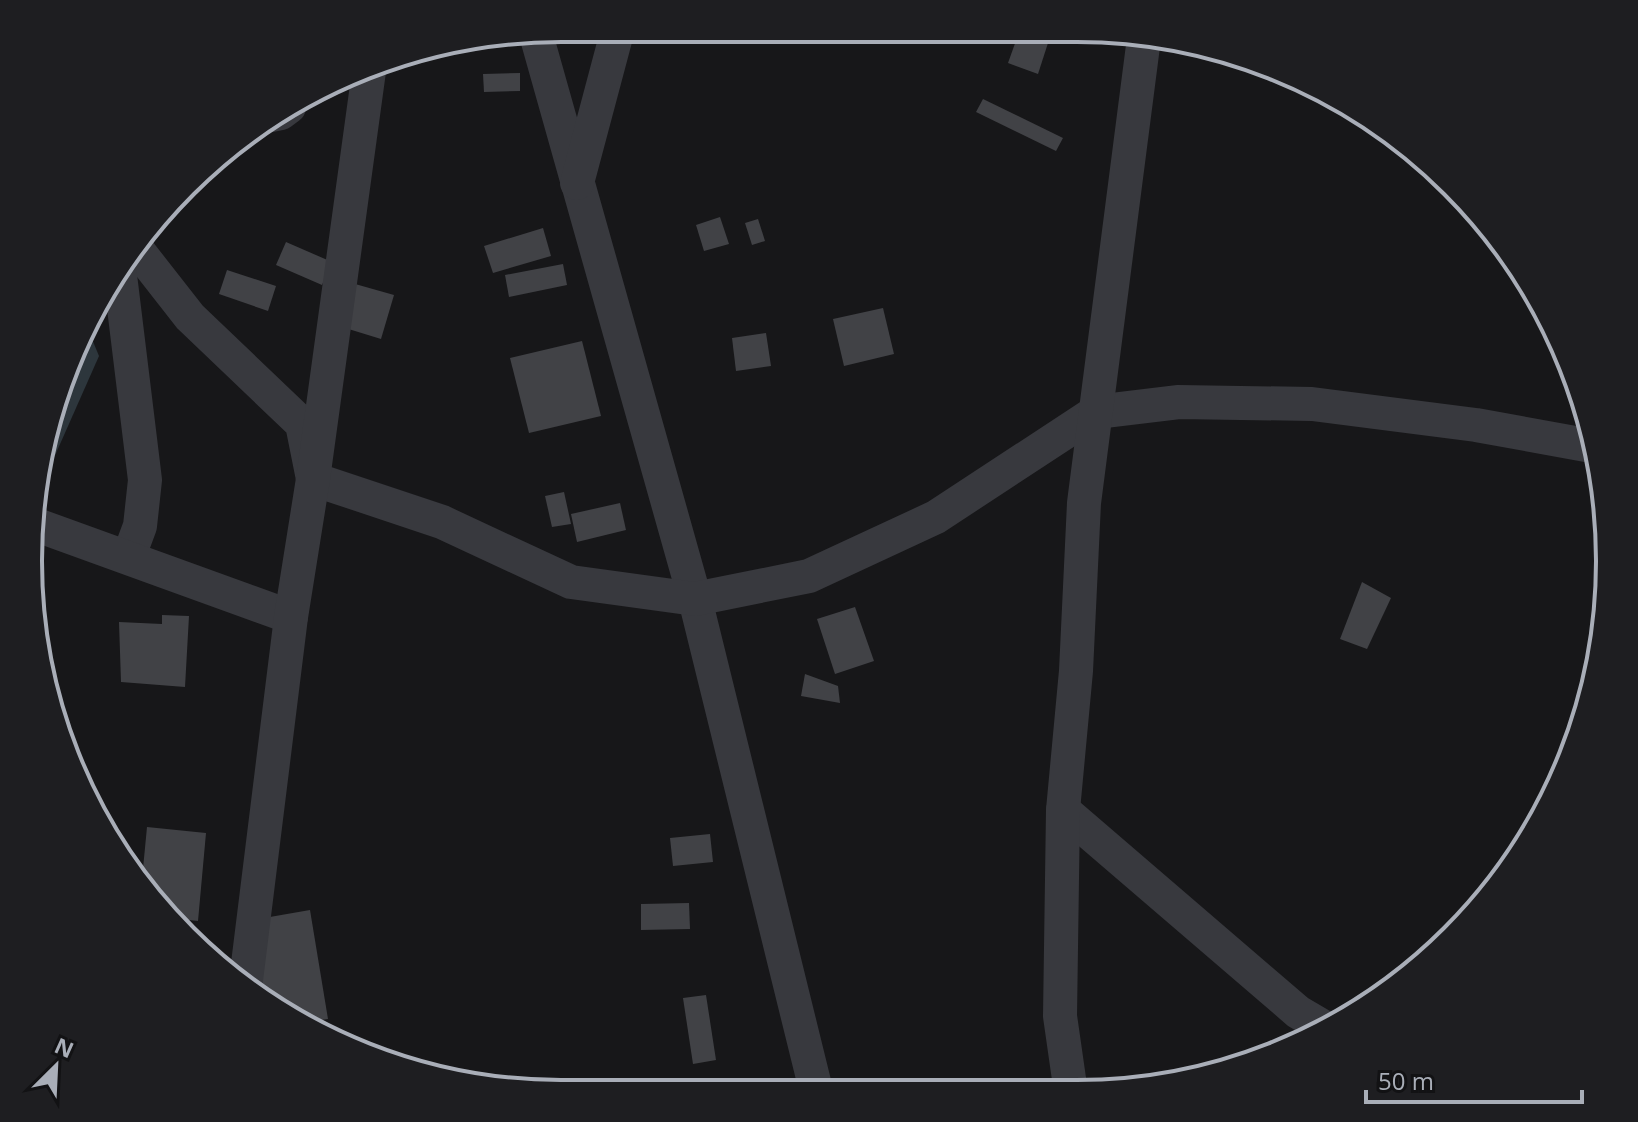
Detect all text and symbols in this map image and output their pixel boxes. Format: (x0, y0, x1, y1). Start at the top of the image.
north arrow (16, 1026, 96, 1106)
text: N (50, 1029, 79, 1064)
scale bar (1366, 1054, 1582, 1104)
text: 50 m (1378, 1064, 1434, 1097)

